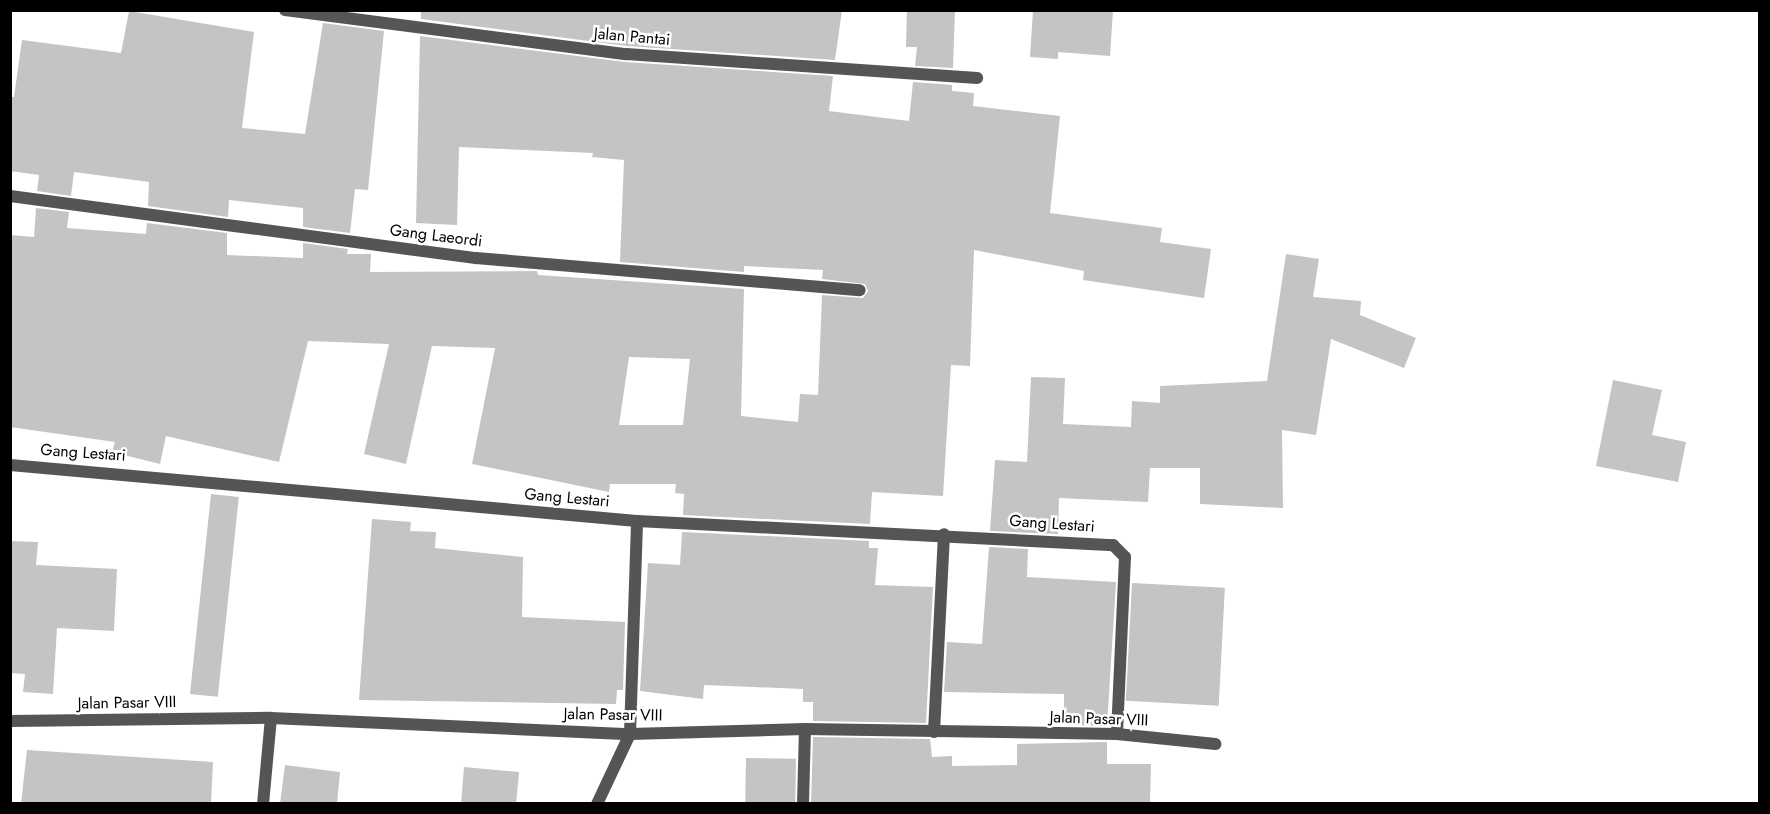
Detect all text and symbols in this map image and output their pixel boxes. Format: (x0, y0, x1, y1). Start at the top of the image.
street label: Jalan Pantai (593, 24, 671, 50)
street label: Gang Laeordi (389, 221, 483, 251)
street label: Gang Lestari (40, 440, 126, 466)
street label: Gang Lestari (524, 485, 610, 511)
street label: Gang Lestari (1009, 511, 1095, 537)
street label: Jalan Pasar VIII (77, 693, 177, 713)
street label: Jalan Pasar VIII (563, 705, 663, 725)
street label: Jalan Pasar VIII (1049, 708, 1149, 730)

